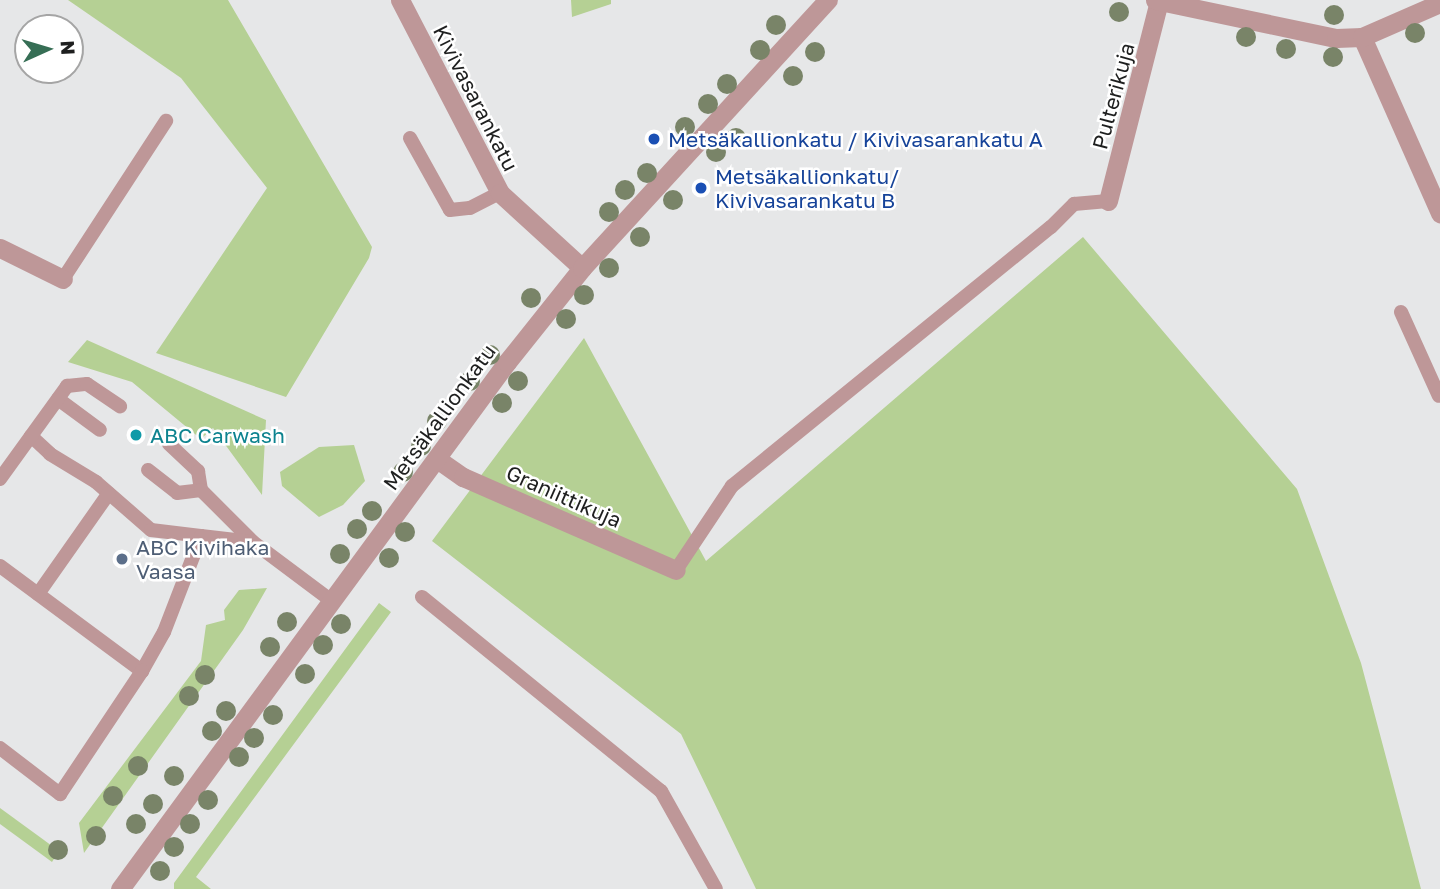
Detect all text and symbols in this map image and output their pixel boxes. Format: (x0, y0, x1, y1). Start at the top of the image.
north arrow (14, 14, 84, 84)
street label: Kivivasarankatu (428, 21, 524, 175)
text: N (56, 40, 80, 56)
street label: Pulterikuja (1087, 40, 1139, 152)
place label: Metsäkallionkatu / Kivivasarankatu A (668, 126, 1043, 152)
marker: Metsäkallionkatu / Kivivasarankatu A (646, 131, 662, 147)
place label: Metsäkallionkatu/ Kivivasarankatu B (715, 163, 899, 213)
marker: Metsäkallionkatu/ Kivivasarankatu B (693, 180, 709, 196)
street label: Metsäkallionkatu (378, 339, 500, 495)
place label: ABC Carwash (150, 422, 285, 448)
marker: ABC Carwash (128, 427, 144, 443)
street label: Graniittikuja (503, 459, 625, 533)
place label: ABC Kivihaka Vaasa (136, 534, 269, 584)
marker: ABC Kivihaka Vaasa (114, 551, 130, 567)

